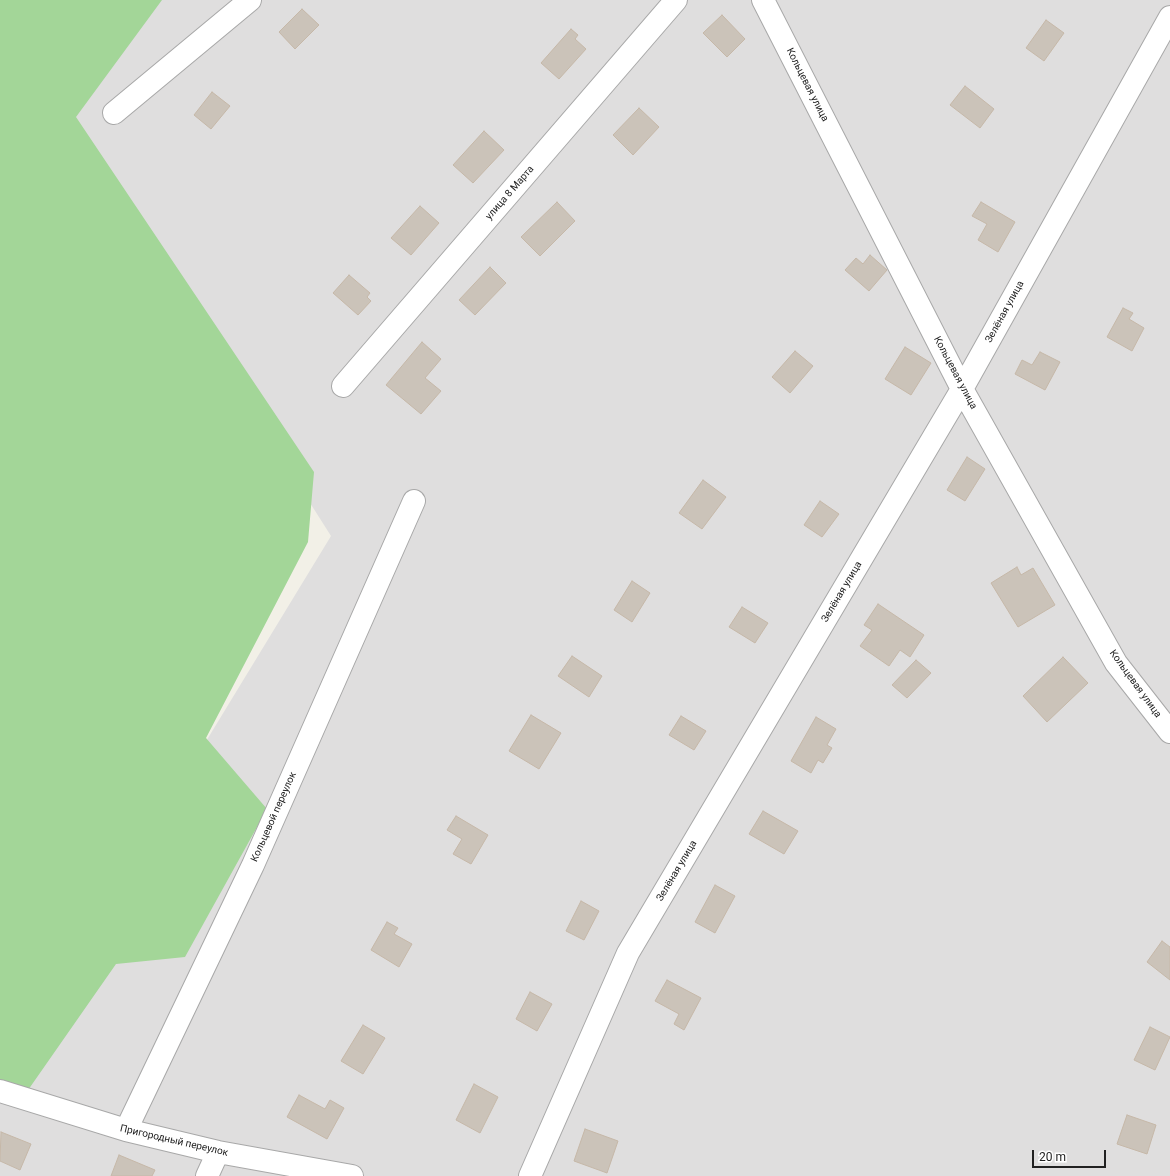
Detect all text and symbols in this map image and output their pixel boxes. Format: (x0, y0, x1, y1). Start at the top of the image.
street label: Кольцевая улица (783, 46, 831, 124)
street label: улица 8 Марта (483, 164, 537, 222)
street label: Зелёная улица (983, 279, 1027, 345)
street label: Кольцевая улица (931, 334, 979, 412)
street label: Зелёная улица (819, 559, 865, 625)
street label: Кольцевая улица (1106, 648, 1164, 720)
street label: Кольцевой переулок (249, 770, 299, 864)
street label: Зелёная улица (654, 838, 700, 904)
street label: Пригородный переулок (119, 1123, 229, 1159)
scale bar (1034, 1142, 1108, 1168)
text: 20 m (1039, 1150, 1066, 1164)

